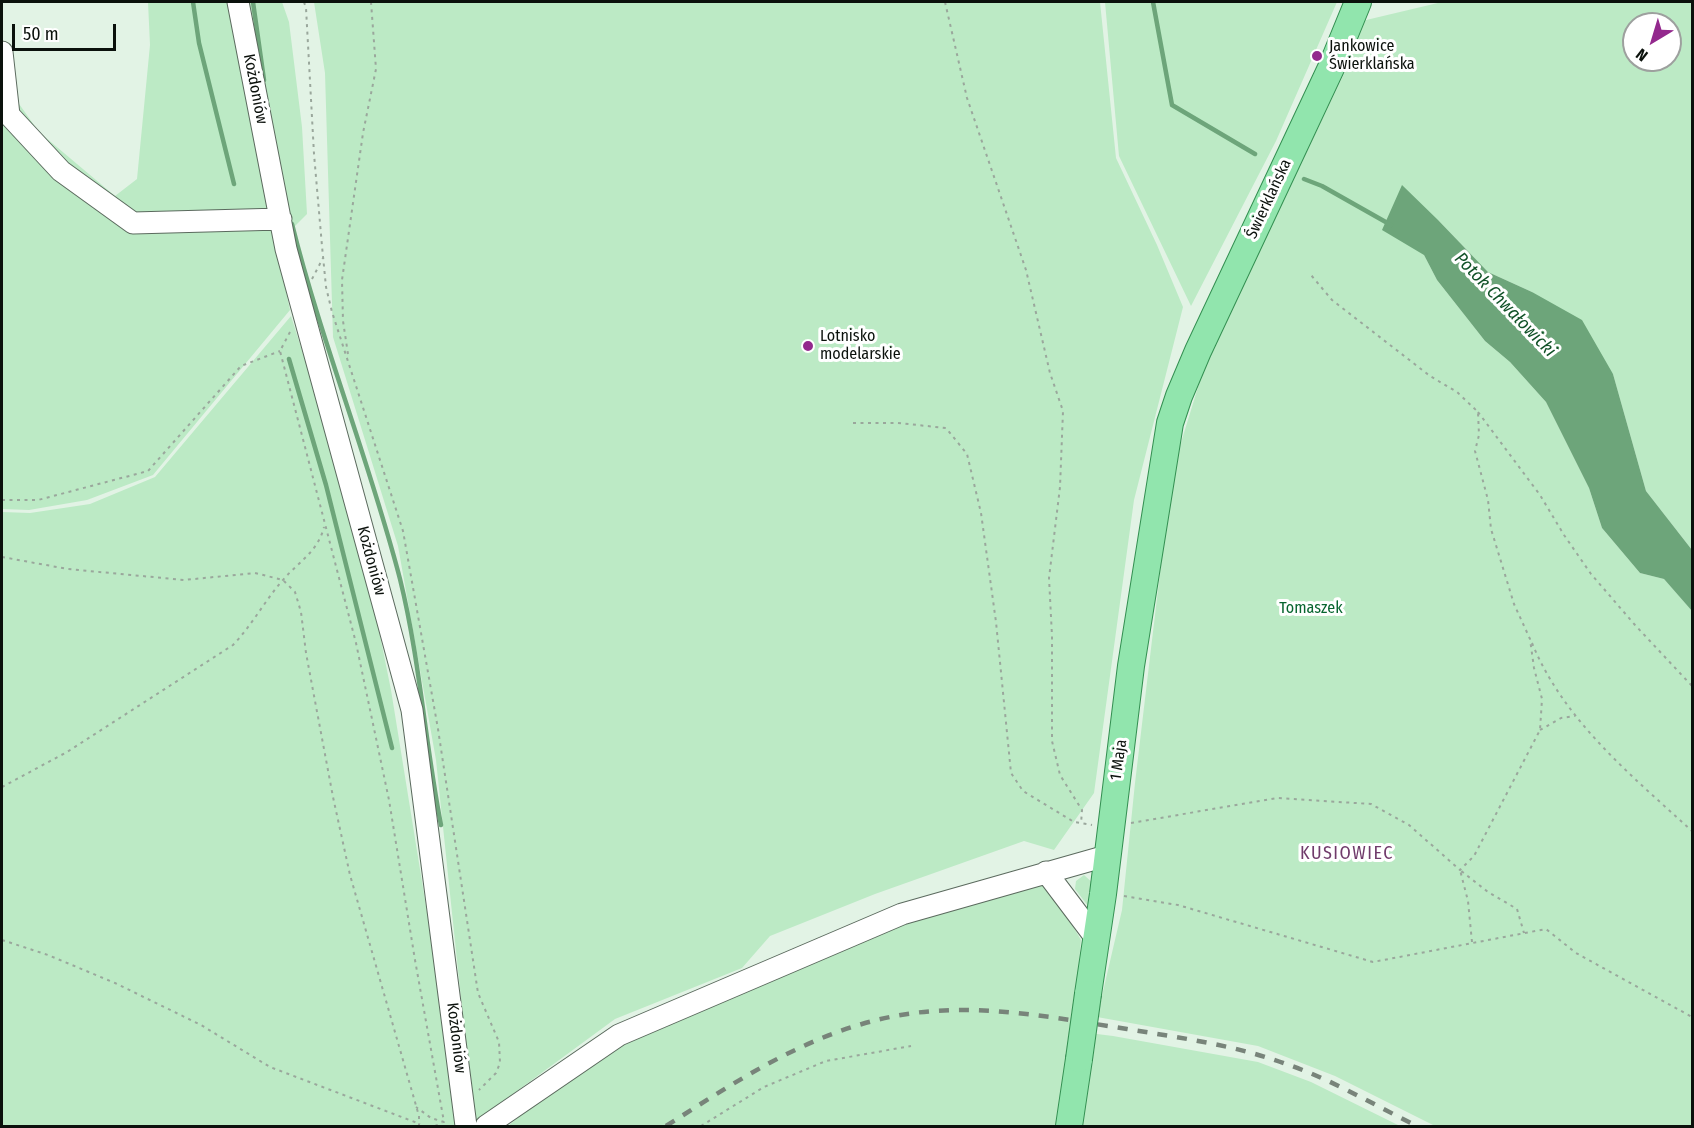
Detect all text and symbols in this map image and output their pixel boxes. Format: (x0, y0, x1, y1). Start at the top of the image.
scale bar (15, 12, 118, 50)
north arrow (1622, 12, 1682, 72)
text: 50 m (23, 23, 59, 45)
place label: Jankowice Świerklańska (1329, 37, 1415, 75)
text: N (1632, 45, 1651, 65)
marker: Jankowice Świerklańska (1310, 49, 1324, 63)
street label: Kożdoniów (239, 52, 271, 126)
street label: Świerklańska (1242, 156, 1296, 242)
water label: Potok Chwałowicki (1450, 248, 1560, 362)
place label: Lotnisko modelarskie (820, 327, 901, 365)
marker: Lotnisko modelarskie (801, 339, 815, 353)
street label: Kożdoniów (353, 524, 389, 598)
park label: Tomaszek (1279, 599, 1343, 619)
street label: 1 Maja (1107, 738, 1131, 782)
district label: KUSIOWIEC (1300, 843, 1394, 865)
street label: Kożdoniów (442, 1002, 470, 1074)

